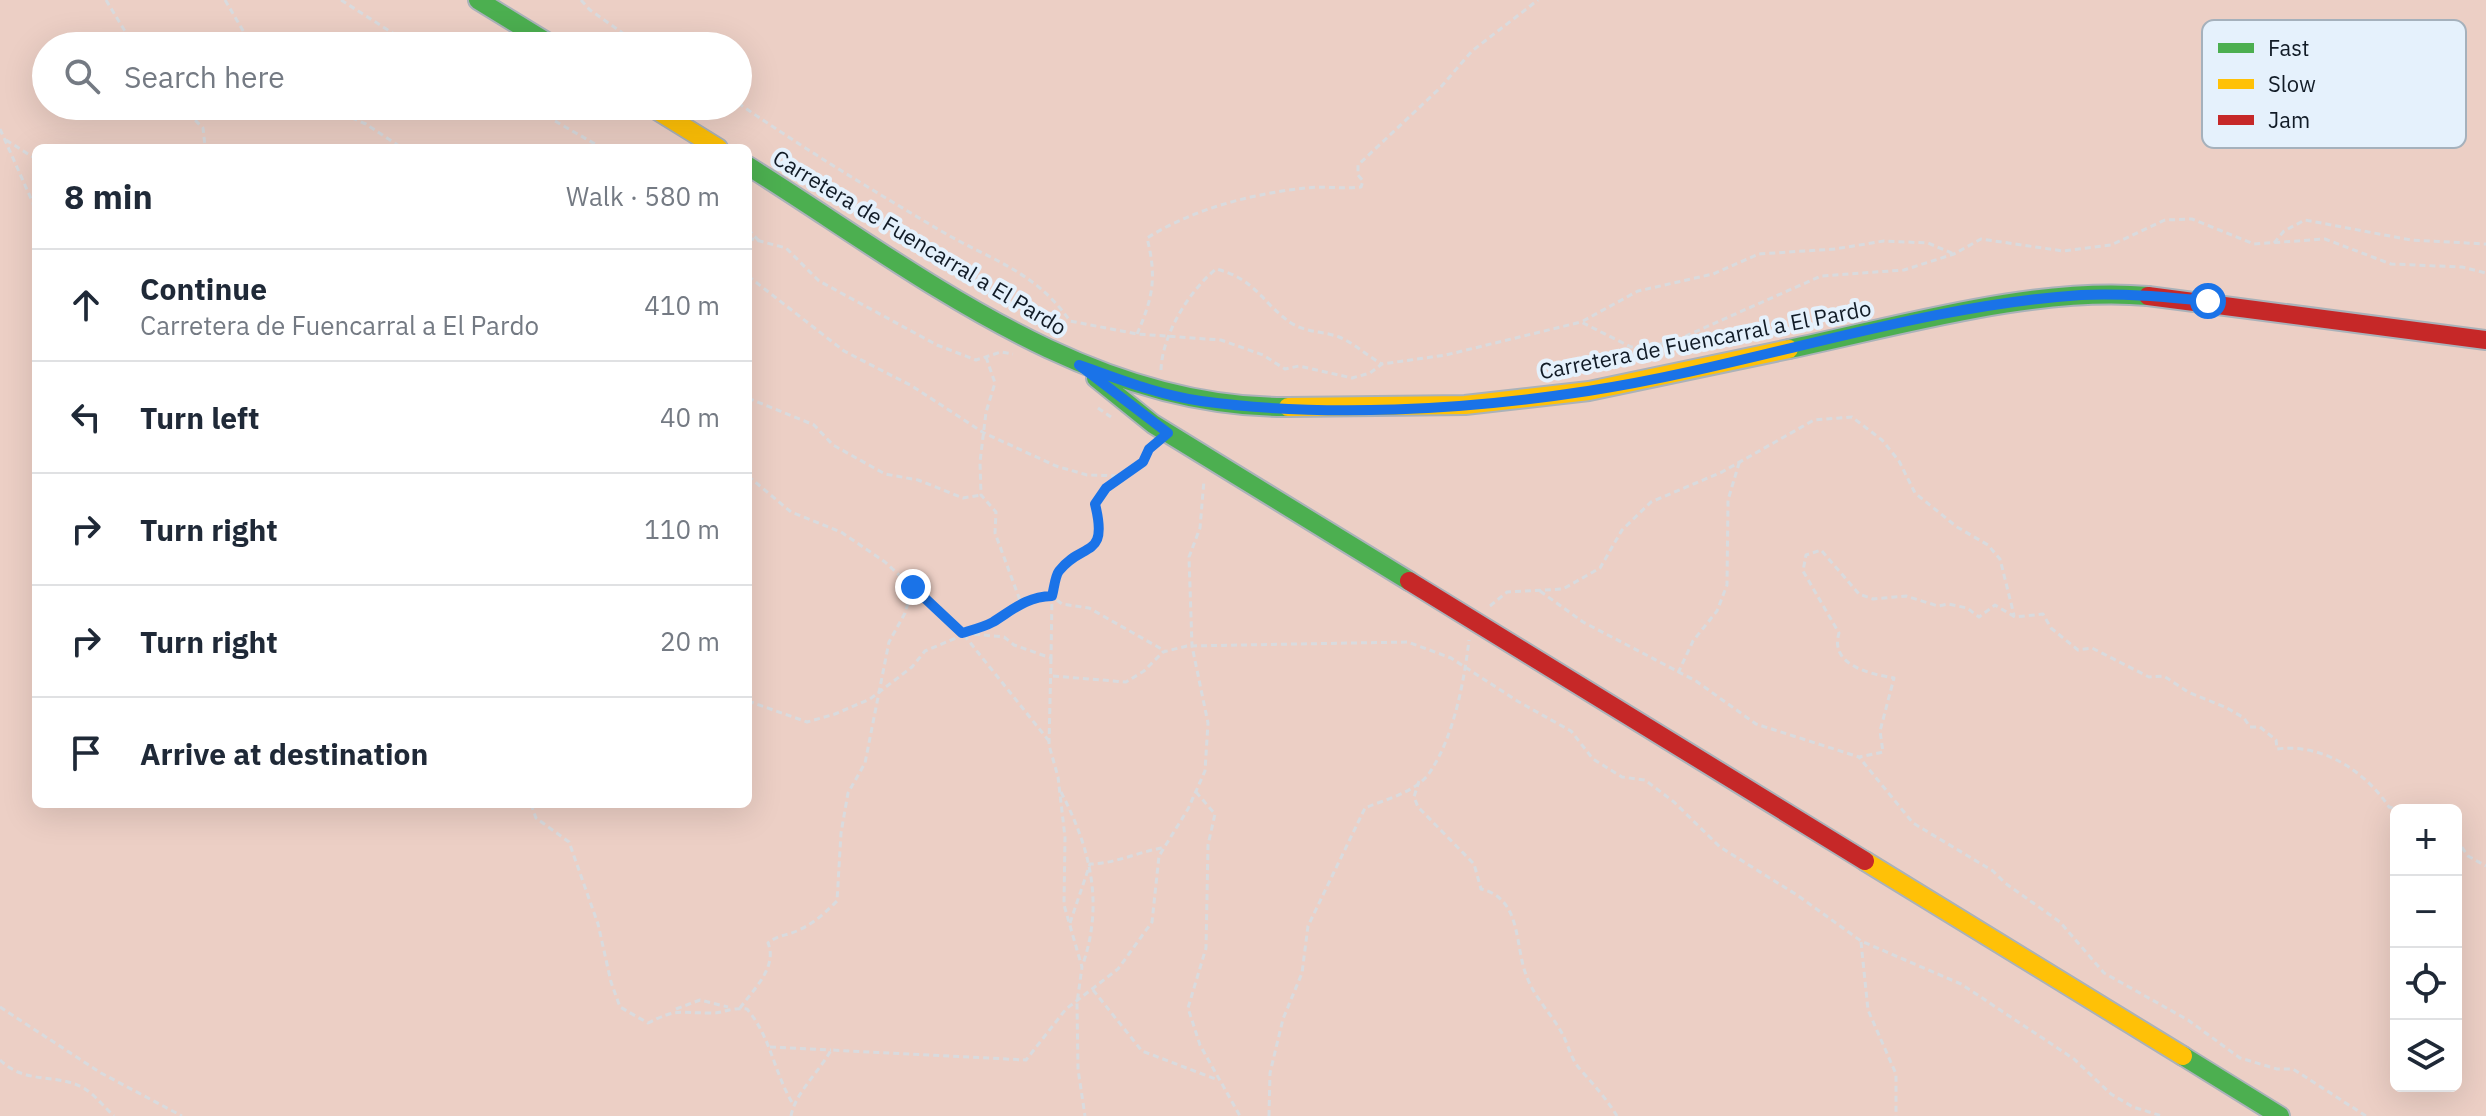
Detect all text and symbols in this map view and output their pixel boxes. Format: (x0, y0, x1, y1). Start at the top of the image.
legend (2202, 20, 2466, 148)
search box (32, 32, 752, 120)
text: Fast (2268, 33, 2309, 62)
icon: search (60, 54, 104, 98)
text: Search here (124, 57, 285, 96)
text: Slow (2268, 69, 2316, 98)
text: Jam (2268, 105, 2310, 134)
street label: Carretera de Fuencarral a El Pardo (768, 143, 1072, 341)
text: 8 min (64, 174, 153, 218)
text: Walk · 580 m (566, 179, 720, 213)
text: Continue (140, 269, 267, 308)
icon: ahead (64, 283, 108, 327)
route start (2190, 283, 2226, 319)
text: 410 m (644, 288, 720, 322)
street label: Carretera de Fuencarral a El Pardo (1537, 293, 1873, 385)
text: Carretera de Fuencarral a El Pardo (140, 308, 539, 342)
icon: left (64, 395, 108, 439)
text: Turn left (140, 398, 259, 437)
text: 40 m (660, 400, 720, 434)
icon: right (64, 507, 108, 551)
text: Turn right (140, 510, 278, 549)
text: 110 m (644, 512, 720, 546)
route end (895, 569, 931, 605)
icon: right (64, 619, 108, 663)
text: Turn right (140, 622, 278, 661)
text: 20 m (660, 624, 720, 658)
icon: arrive (64, 731, 108, 775)
text: Arrive at destination (140, 734, 428, 773)
map controls (2390, 804, 2462, 1092)
button: + (2390, 804, 2462, 876)
button: − (2390, 876, 2462, 948)
button: locate (2390, 948, 2462, 1020)
button: layers (2390, 1020, 2462, 1092)

